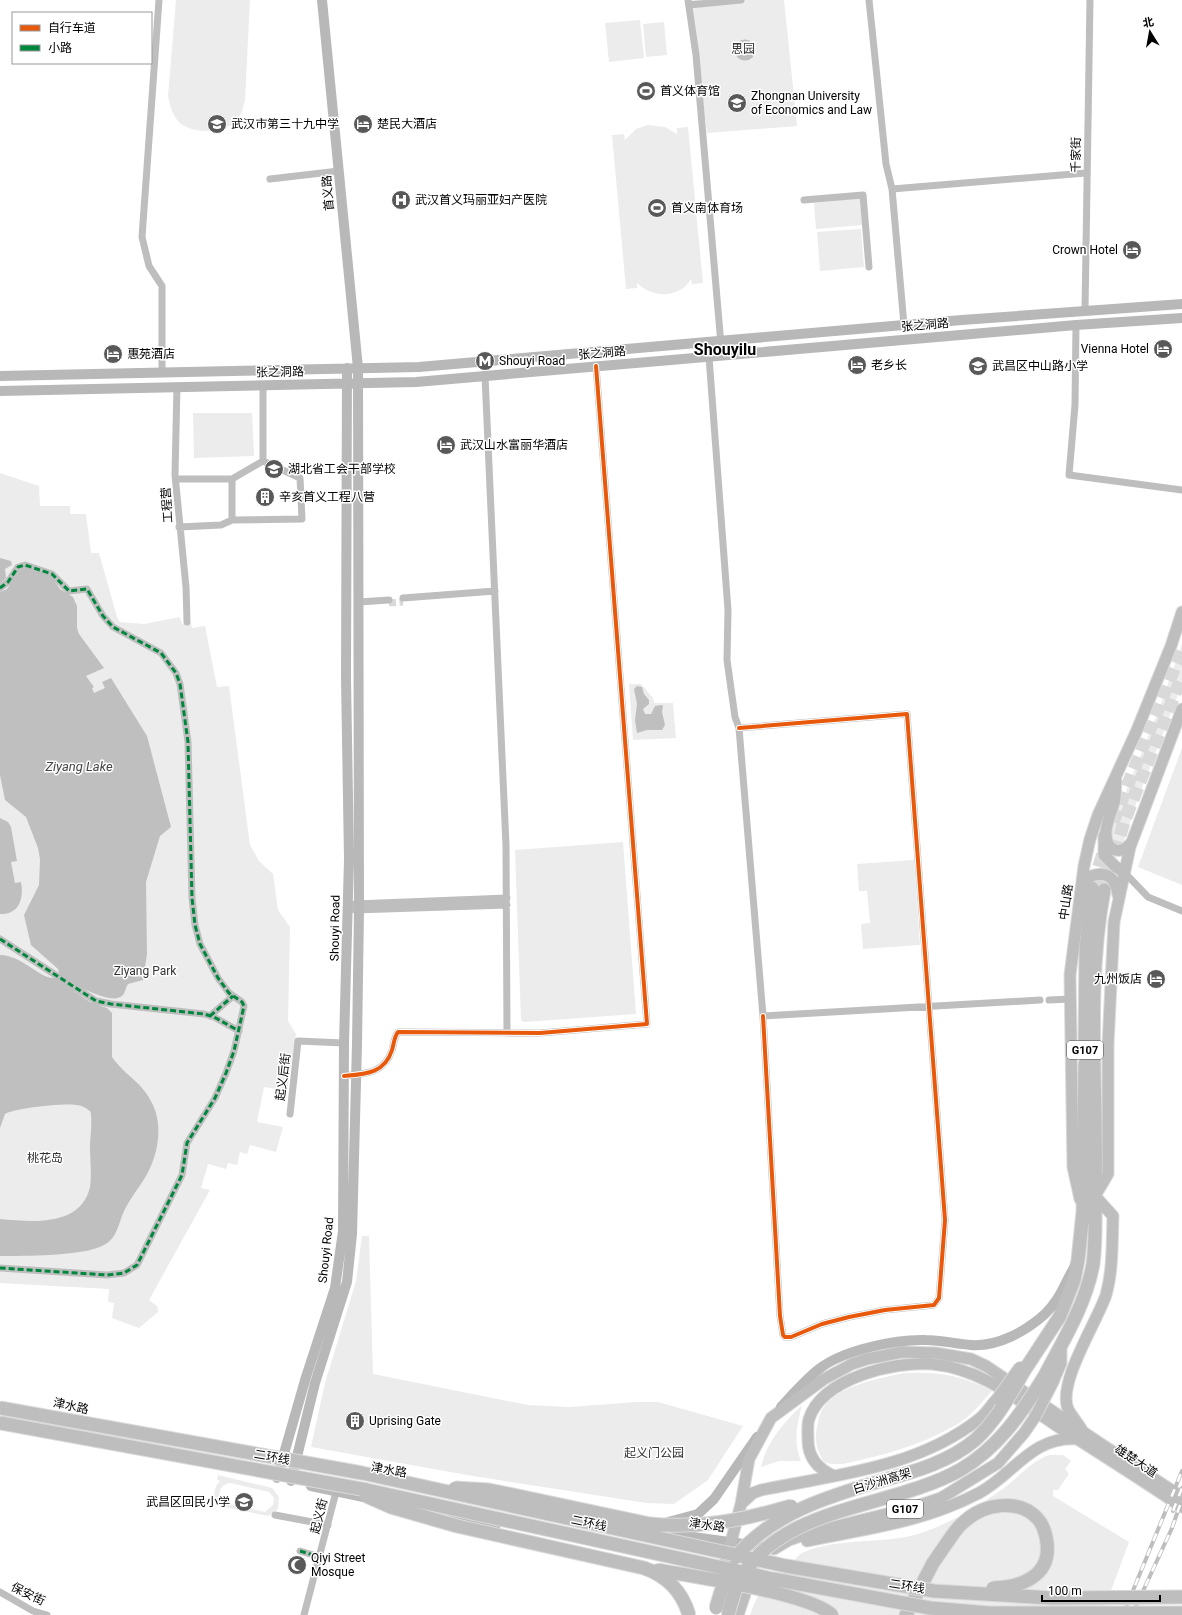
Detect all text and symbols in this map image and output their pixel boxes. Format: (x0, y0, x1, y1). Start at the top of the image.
legend (12, 12, 152, 64)
north arrow (1130, 12, 1170, 52)
text: 北 (1142, 15, 1155, 30)
text: 自行车道 (48, 21, 96, 35)
text: 小路 (48, 41, 72, 55)
park label: 思园 (731, 42, 755, 56)
sports icon: 首义体育馆 (635, 80, 657, 102)
place label: 首义体育馆 (660, 84, 720, 98)
place label: Zhongnan University of Economics and Law (751, 89, 872, 117)
school or university icon: Zhongnan University of Economics and Law (726, 92, 748, 114)
school or university icon: 武汉市第三十九中学 (206, 113, 228, 135)
hotel icon: 楚民大酒店 (352, 113, 374, 135)
place label: 武汉市第三十九中学 (231, 117, 339, 131)
place label: 楚民大酒店 (377, 117, 437, 131)
street label: 千家街 (1069, 137, 1083, 173)
street label: 首义路 (319, 174, 337, 212)
hospital icon: 武汉首义玛丽亚妇产医院 (390, 189, 412, 211)
place label: 武汉首义玛丽亚妇产医院 (415, 193, 547, 207)
sports icon: 首义南体育场 (646, 197, 668, 219)
place label: 首义南体育场 (671, 201, 743, 215)
hotel icon: Crown Hotel (1121, 239, 1143, 261)
place label: Crown Hotel (1052, 243, 1118, 257)
street label: 张之洞路 (900, 316, 950, 334)
hotel icon: Vienna Hotel (1152, 338, 1174, 360)
district label: Shouyilu (694, 340, 756, 359)
place label: Vienna Hotel (1081, 342, 1149, 356)
hotel icon: 惠苑酒店 (102, 343, 124, 365)
street label: 张之洞路 (577, 344, 627, 362)
place label: 惠苑酒店 (127, 347, 175, 361)
metro station icon: Shouyi Road (474, 350, 496, 372)
place label: Shouyi Road (499, 354, 565, 368)
hotel icon: 老乡长 (846, 354, 868, 376)
school or university icon: 武昌区中山路小学 (967, 355, 989, 377)
place label: 老乡长 (871, 358, 907, 372)
place label: 武昌区中山路小学 (992, 359, 1088, 373)
street label: 张之洞路 (256, 365, 304, 379)
hotel icon: 武汉山水富丽华酒店 (435, 434, 457, 456)
place label: 武汉山水富丽华酒店 (460, 438, 568, 452)
school or university icon: 湖北省工会干部学校 (263, 458, 285, 480)
place label: 湖北省工会干部学校 (288, 462, 396, 476)
building icon: 辛亥首义工程八营 (254, 486, 276, 508)
street label: 工程营 (159, 487, 175, 523)
place label: 辛亥首义工程八营 (279, 490, 375, 504)
water label: Ziyang Lake (44, 759, 113, 774)
street label: 中山路 (1057, 883, 1075, 921)
street label: Shouyi Road (327, 895, 343, 961)
park label: Ziyang Park (114, 964, 177, 978)
hotel icon: 九州饭店 (1145, 968, 1167, 990)
place label: 九州饭店 (1094, 972, 1142, 986)
road number: G107 (1067, 1041, 1103, 1059)
street label: 起义后街 (273, 1052, 293, 1102)
park label: 桃花岛 (27, 1151, 63, 1165)
street label: Shouyi Road (316, 1216, 336, 1284)
street label: 津水路 (52, 1395, 90, 1417)
building icon: Uprising Gate (344, 1410, 366, 1432)
place label: Uprising Gate (369, 1414, 441, 1428)
street label: 雄楚大道 (1112, 1442, 1160, 1480)
park label: 起义门公园 (624, 1446, 684, 1460)
street label: 二环线 (253, 1447, 291, 1467)
street label: 津水路 (370, 1460, 408, 1480)
street label: 白沙洲高架 (851, 1466, 913, 1496)
school or university icon: 武昌区回民小学 (233, 1491, 255, 1513)
place label: 武昌区回民小学 (146, 1495, 230, 1509)
street label: 起义街 (308, 1497, 330, 1535)
road number: G107 (887, 1500, 923, 1518)
street label: 二环线 (570, 1512, 608, 1534)
street label: 津水路 (688, 1516, 726, 1534)
place label: Qiyi Street Mosque (311, 1551, 365, 1579)
mosque icon: Qiyi Street Mosque (286, 1554, 308, 1576)
street label: 二环线 (888, 1576, 926, 1596)
scale bar (1042, 1577, 1160, 1603)
street label: 保安街 (9, 1580, 47, 1608)
text: 100 m (1048, 1584, 1082, 1598)

